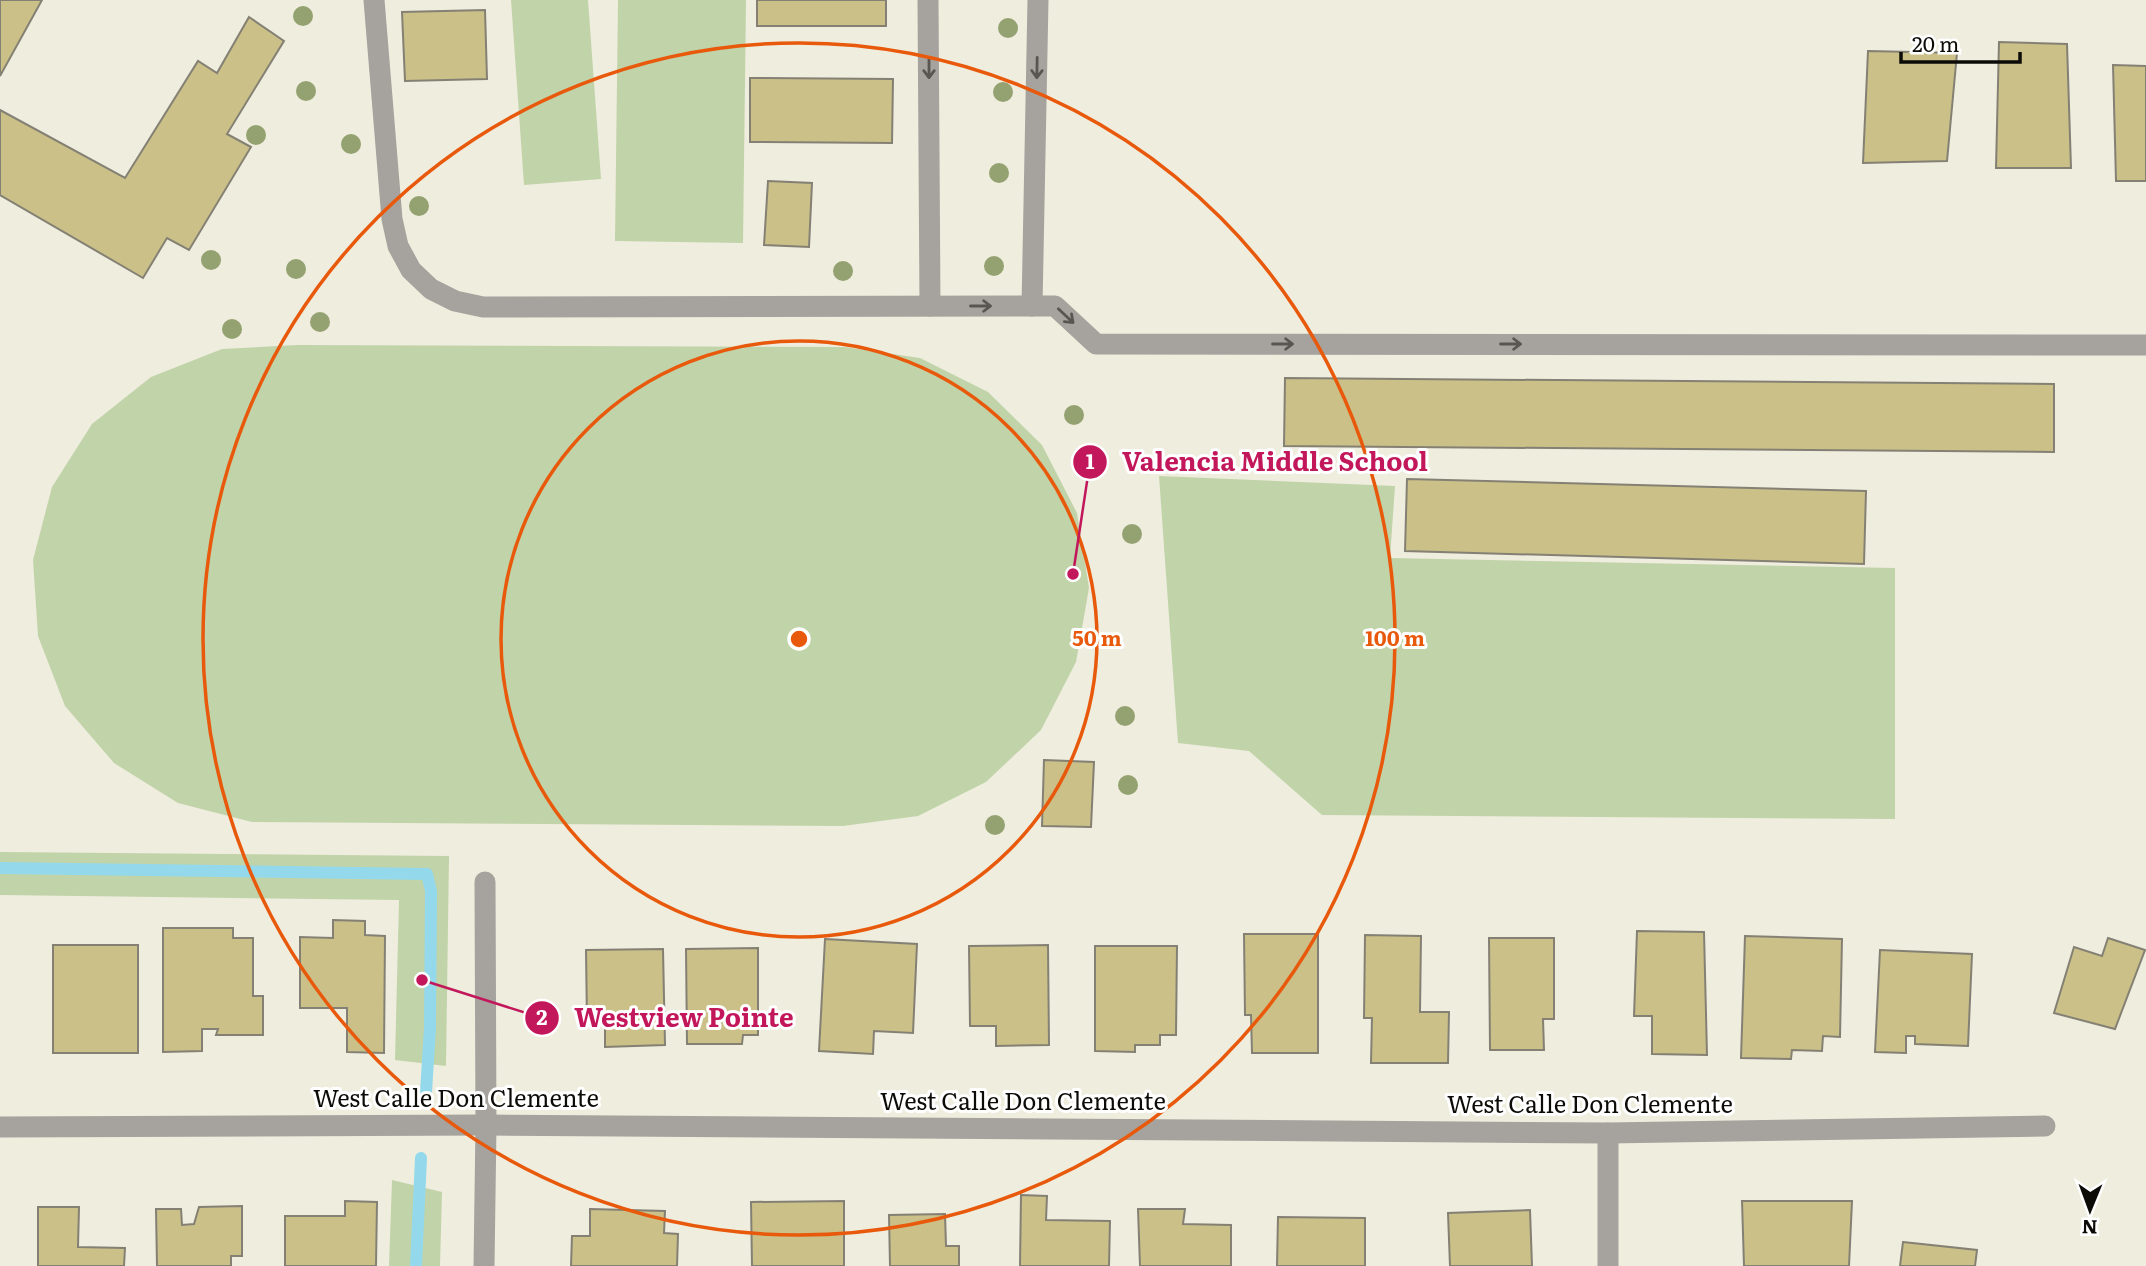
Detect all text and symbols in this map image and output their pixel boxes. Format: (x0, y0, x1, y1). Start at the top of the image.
scale bar (1901, 21, 2020, 65)
text: 20 m (1912, 27, 1959, 58)
one-way arrow (922, 56, 936, 79)
one-way arrow (1030, 56, 1044, 79)
one-way arrow (969, 299, 992, 313)
one-way arrow (1057, 308, 1074, 325)
one-way arrow (1271, 337, 1294, 351)
one-way arrow (1499, 337, 1522, 351)
callout: Valencia Middle School (1073, 438, 1442, 485)
text: Valencia Middle School (1122, 440, 1428, 479)
text: 1 (1086, 444, 1095, 475)
text: 50 m (1072, 621, 1122, 652)
text: 100 m (1365, 621, 1425, 652)
centre of rings (787, 627, 811, 651)
callout: Westview Pointe (525, 994, 807, 1041)
text: Westview Pointe (574, 996, 794, 1035)
text: 2 (536, 1000, 548, 1031)
street label: West Calle Don Clemente (313, 1079, 599, 1114)
street label: West Calle Don Clemente (880, 1082, 1166, 1117)
street label: West Calle Don Clemente (1447, 1085, 1733, 1120)
north arrow (2055, 1175, 2125, 1245)
text: N (2081, 1214, 2098, 1242)

